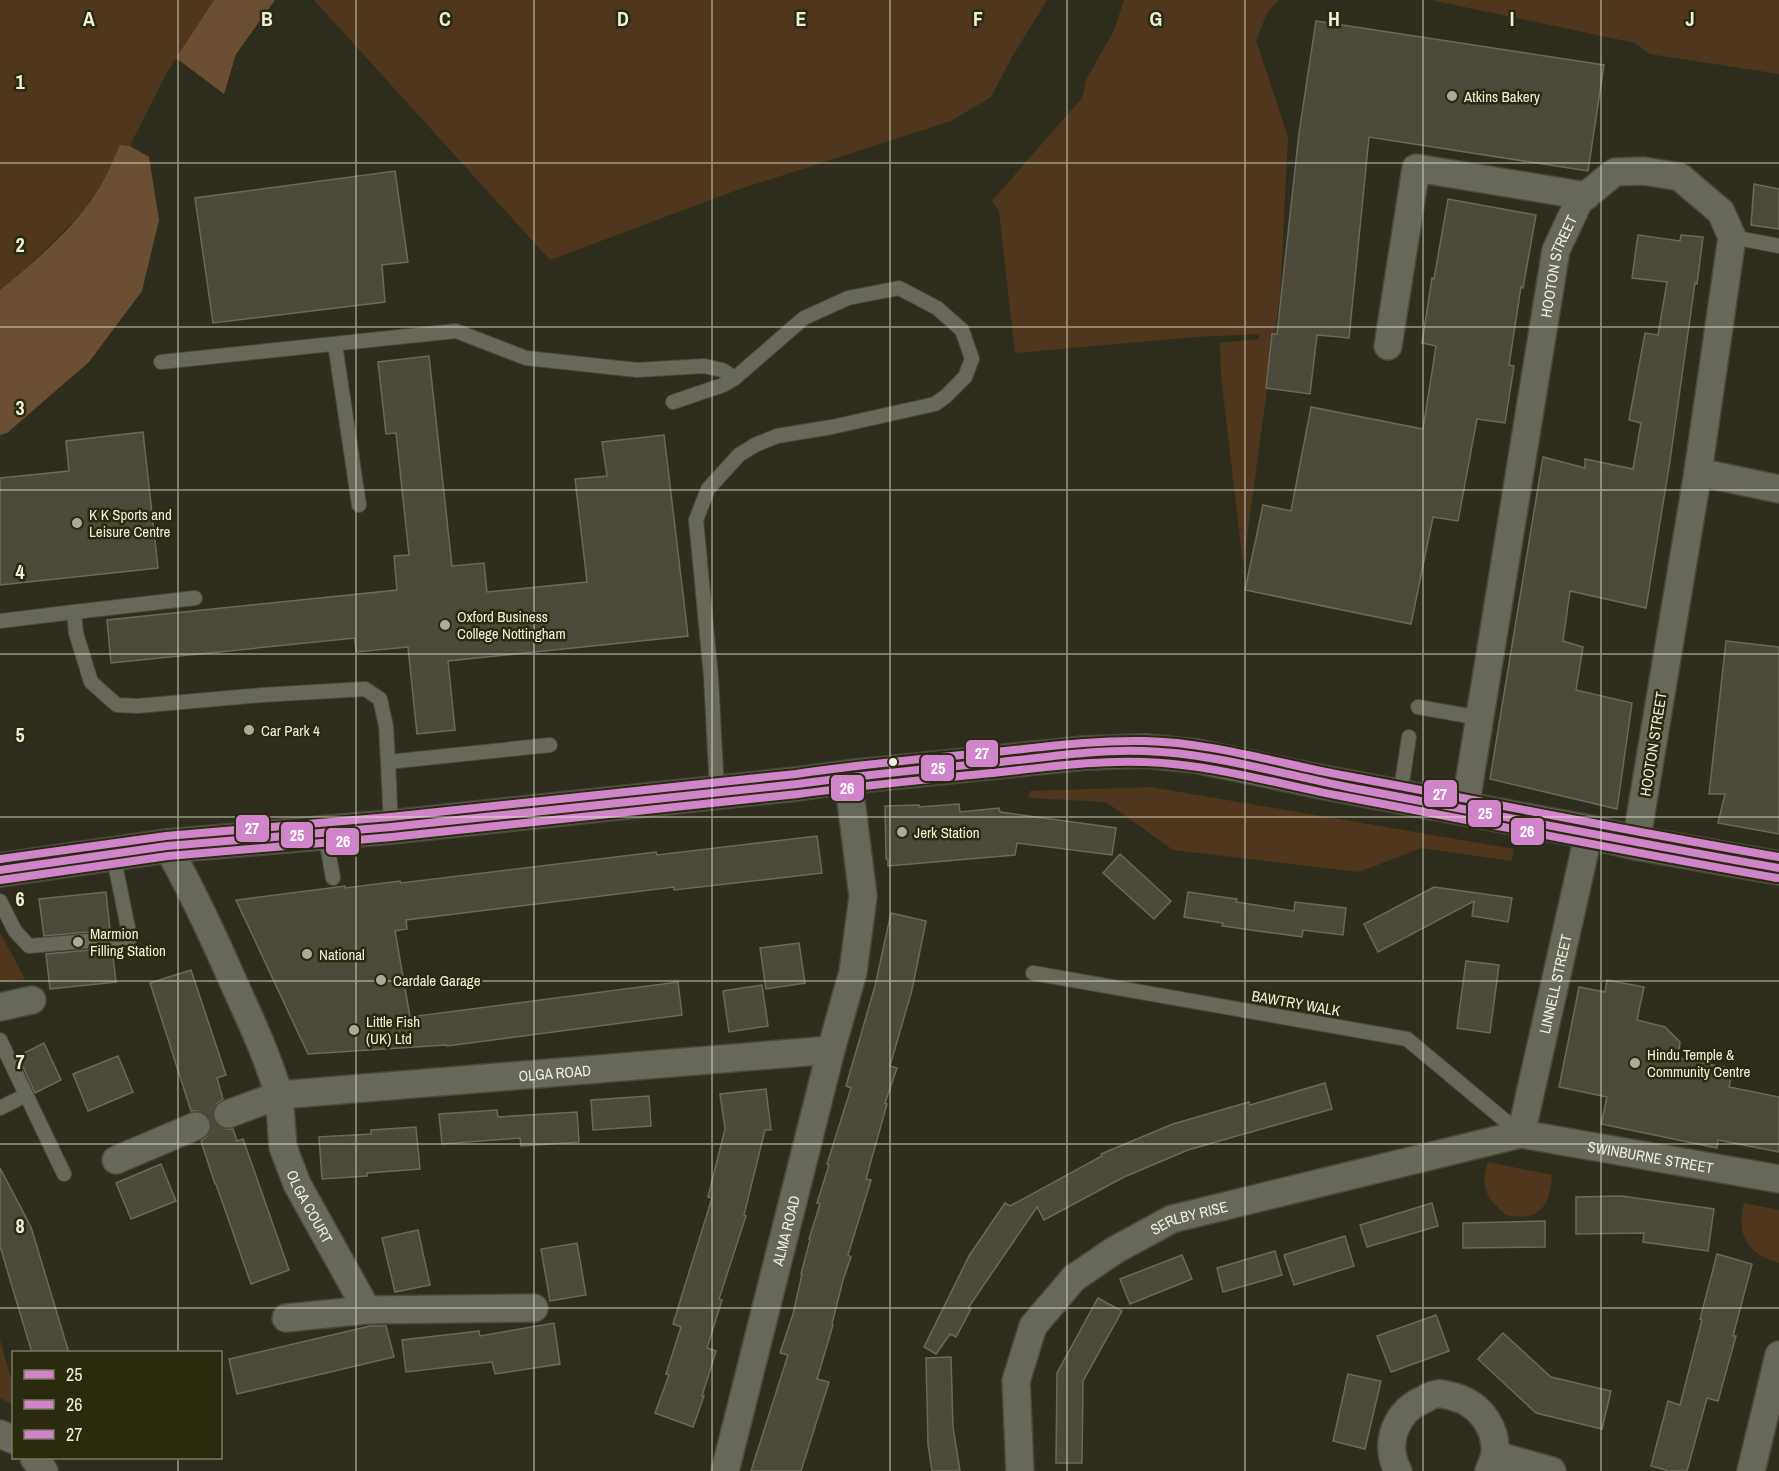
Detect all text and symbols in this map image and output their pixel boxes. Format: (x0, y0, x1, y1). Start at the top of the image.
text: A (83, 5, 95, 32)
text: B (261, 5, 273, 32)
text: C (439, 5, 451, 32)
text: D (617, 5, 629, 32)
text: E (796, 5, 807, 32)
text: F (973, 5, 983, 32)
text: G (1150, 5, 1162, 32)
text: H (1328, 5, 1340, 32)
text: I (1510, 5, 1514, 32)
text: J (1685, 5, 1695, 32)
text: 1 (15, 68, 25, 95)
place label: Atkins Bakery (1463, 86, 1541, 107)
marker: Atkins Bakery (1445, 89, 1459, 103)
street label: HOOTON STREET (1535, 211, 1582, 319)
text: 2 (15, 231, 25, 258)
text: 3 (15, 394, 25, 421)
place label: K K Sports and Leisure Centre (89, 504, 172, 542)
marker: K K Sports and Leisure Centre (70, 516, 84, 530)
text: 4 (15, 558, 25, 585)
place label: Oxford Business College Nottingham (457, 606, 566, 644)
marker: Oxford Business College Nottingham (438, 618, 452, 632)
street label: HOOTON STREET (1634, 690, 1672, 798)
place label: Car Park 4 (261, 720, 320, 741)
text: 5 (15, 721, 25, 748)
marker: Car Park 4 (242, 723, 256, 737)
line badge: 27 (965, 739, 999, 768)
text: 27 (975, 742, 989, 764)
line badge: 25 (920, 754, 955, 782)
unlabelled marker (887, 756, 899, 768)
text: 25 (931, 757, 945, 779)
line badge: 26 (830, 774, 865, 802)
text: 26 (840, 777, 854, 799)
line badge: 27 (1423, 779, 1458, 808)
text: 27 (1433, 783, 1447, 805)
line badge: 25 (1467, 799, 1502, 828)
text: 25 (1478, 802, 1492, 824)
line badge: 27 (235, 814, 270, 843)
text: 27 (245, 817, 259, 839)
line badge: 26 (1510, 817, 1545, 846)
text: 26 (1520, 820, 1534, 842)
line badge: 25 (280, 821, 314, 849)
place label: Jerk Station (914, 822, 980, 843)
text: 25 (290, 824, 304, 846)
marker: Jerk Station (895, 825, 909, 839)
line badge: 26 (325, 827, 360, 856)
text: 26 (336, 830, 350, 852)
text: 6 (15, 885, 25, 912)
place label: Marmion Filling Station (90, 923, 166, 961)
street label: LINNELL STREET (1533, 931, 1576, 1036)
marker: Marmion Filling Station (71, 935, 85, 949)
place label: National (319, 944, 365, 965)
marker: National (300, 947, 314, 961)
place label: Cardale Garage (393, 970, 481, 991)
marker: Cardale Garage (374, 973, 388, 987)
street label: BAWTRY WALK (1250, 985, 1343, 1021)
place label: Little Fish (UK) Ltd (366, 1011, 420, 1049)
marker: Little Fish (UK) Ltd (347, 1023, 361, 1037)
place label: Hindu Temple & Community Centre (1647, 1044, 1750, 1082)
text: 7 (15, 1048, 25, 1075)
marker: Hindu Temple & Community Centre (1628, 1056, 1642, 1070)
street label: OLGA ROAD (518, 1059, 592, 1086)
street label: SWINBURNE STREET (1586, 1135, 1715, 1178)
street label: OLGA COURT (282, 1167, 339, 1247)
street label: ALMA ROAD (766, 1193, 805, 1269)
street label: SERLBY RISE (1146, 1195, 1230, 1239)
text: 8 (15, 1212, 25, 1239)
legend (12, 1351, 222, 1459)
text: 25 (66, 1362, 82, 1387)
text: 26 (66, 1392, 82, 1417)
text: 27 (66, 1422, 82, 1447)

